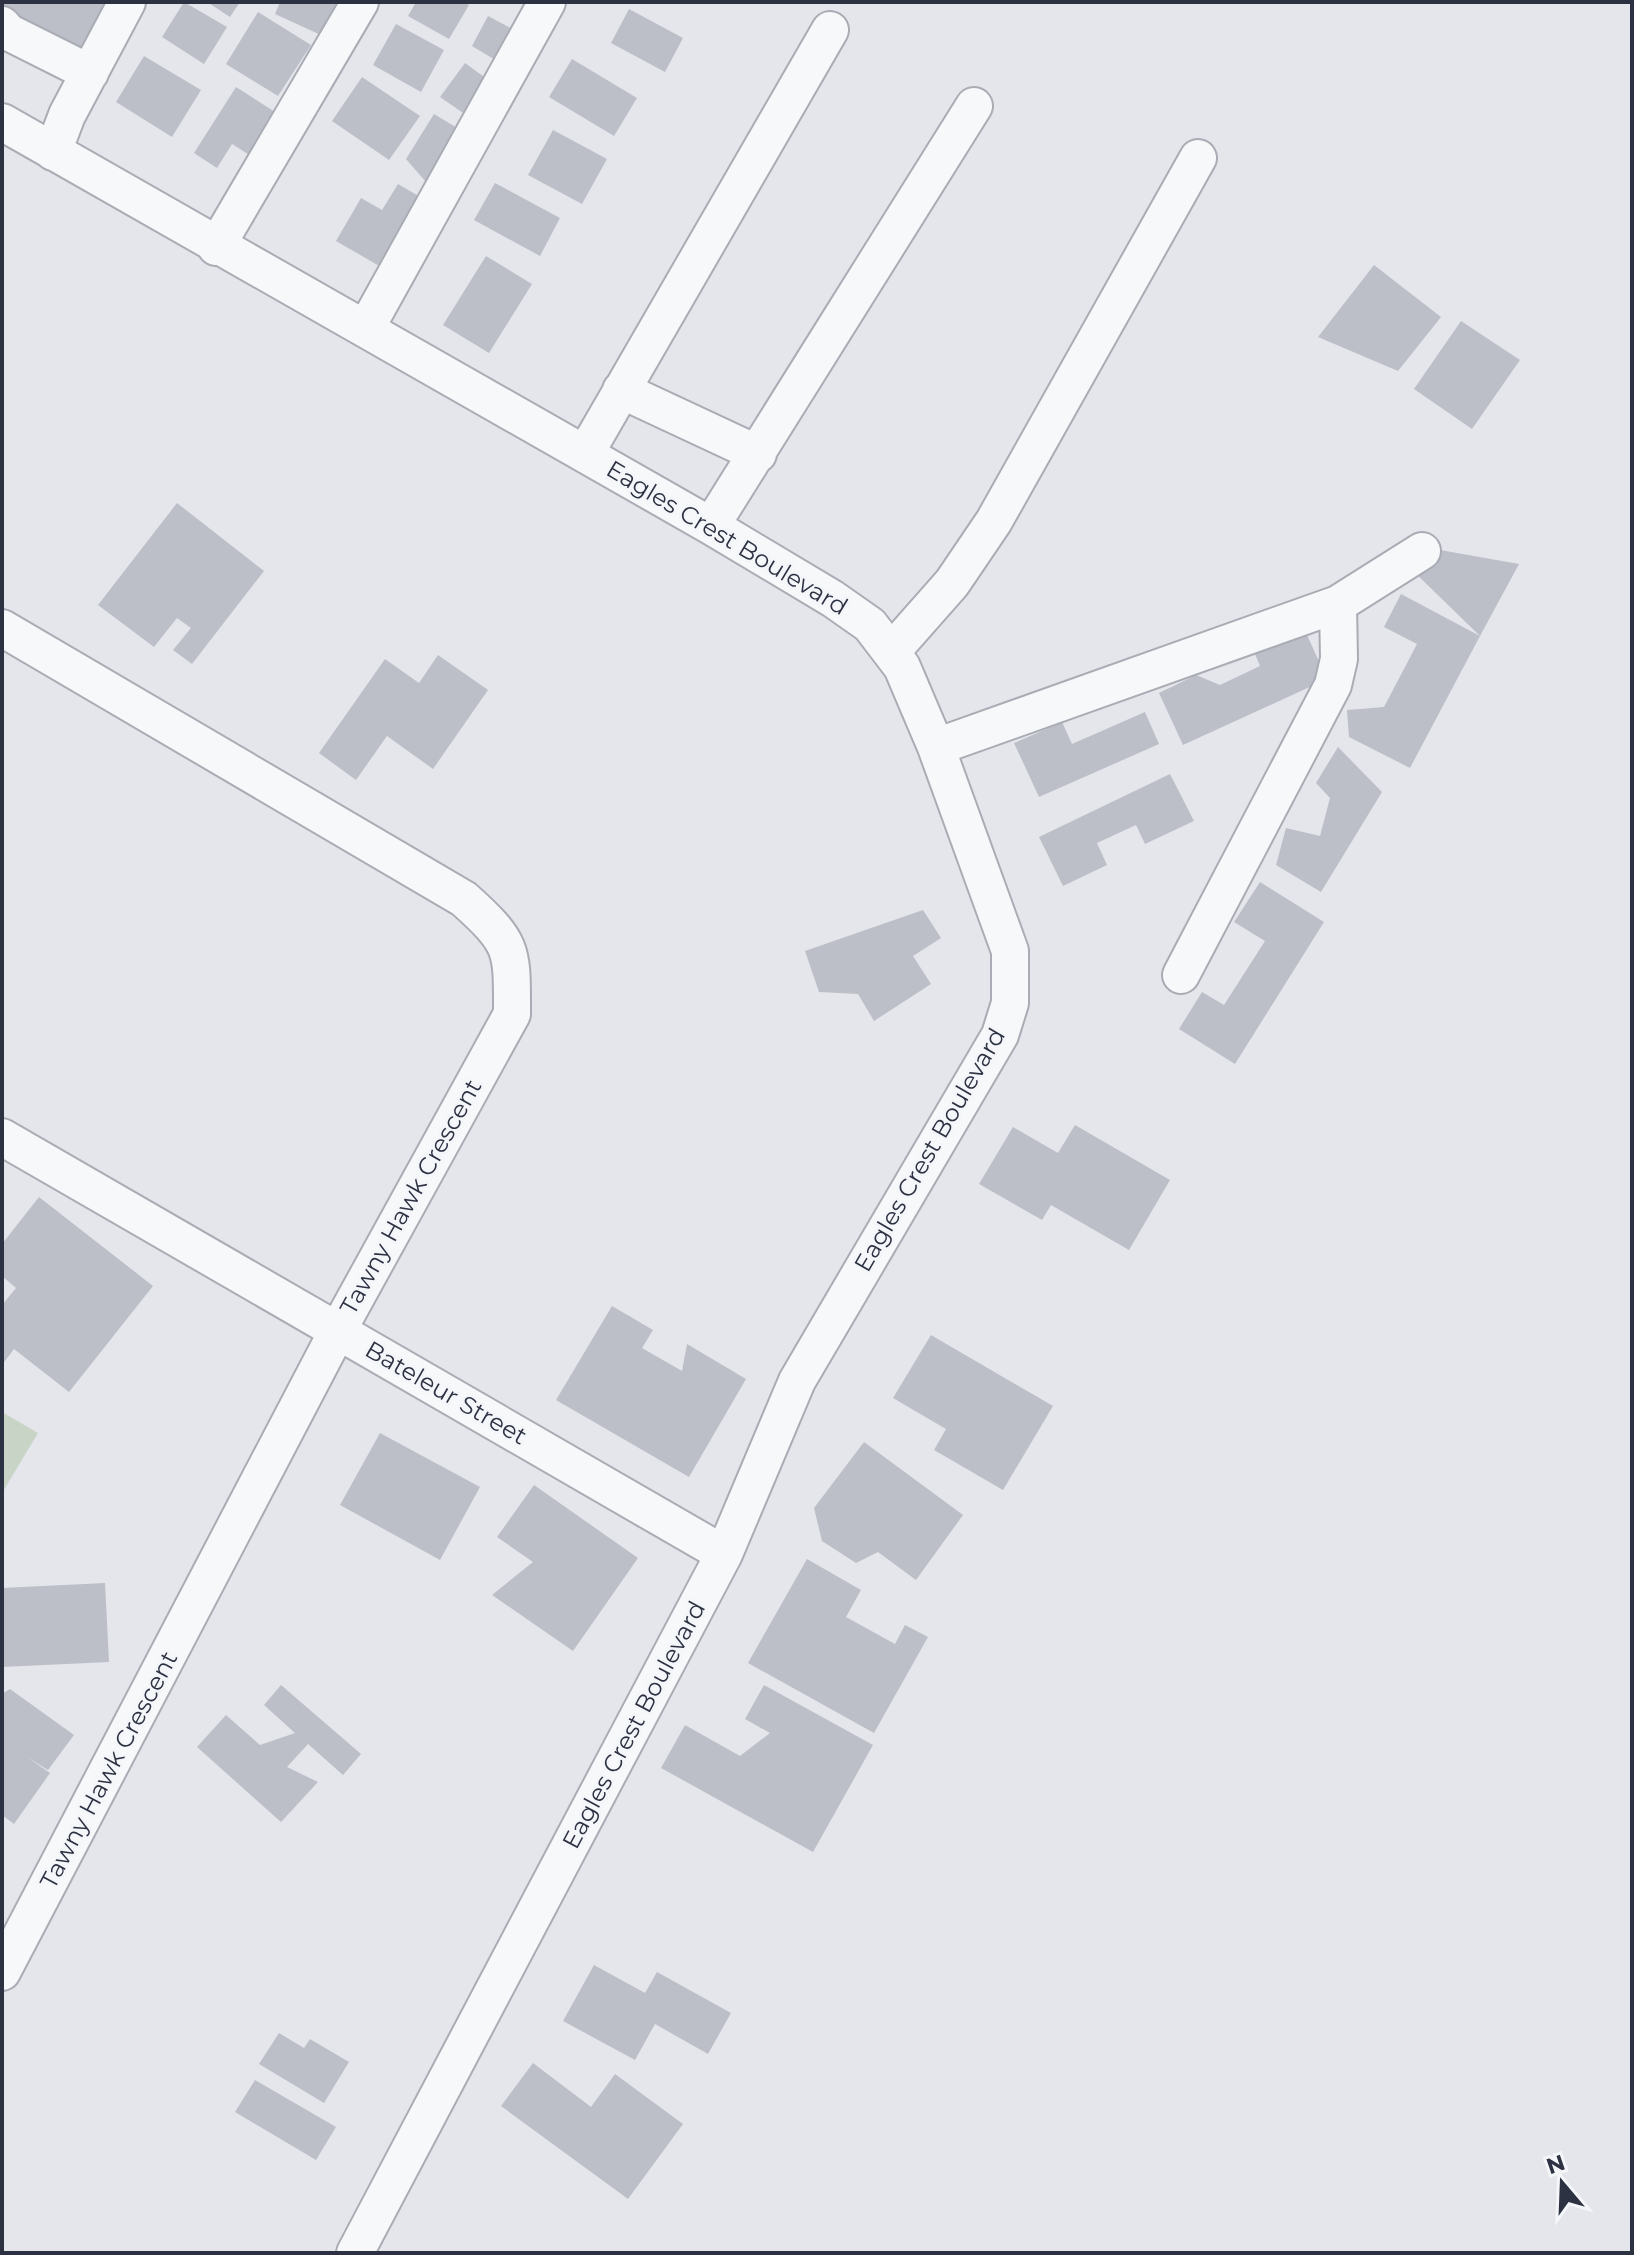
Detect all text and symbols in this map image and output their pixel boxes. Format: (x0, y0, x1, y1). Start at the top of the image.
street label: Eagles Crest Boulevard (601, 454, 853, 621)
street label: Eagles Crest Boulevard (848, 1023, 1011, 1277)
street label: Tawny Hawk Crescent (334, 1074, 488, 1320)
street label: Bateleur Street (360, 1335, 532, 1451)
street label: Eagles Crest Boulevard (556, 1596, 711, 1854)
street label: Tawny Hawk Crescent (34, 1646, 184, 1893)
north arrow (1522, 2143, 1602, 2223)
text: N (1543, 2149, 1568, 2180)

